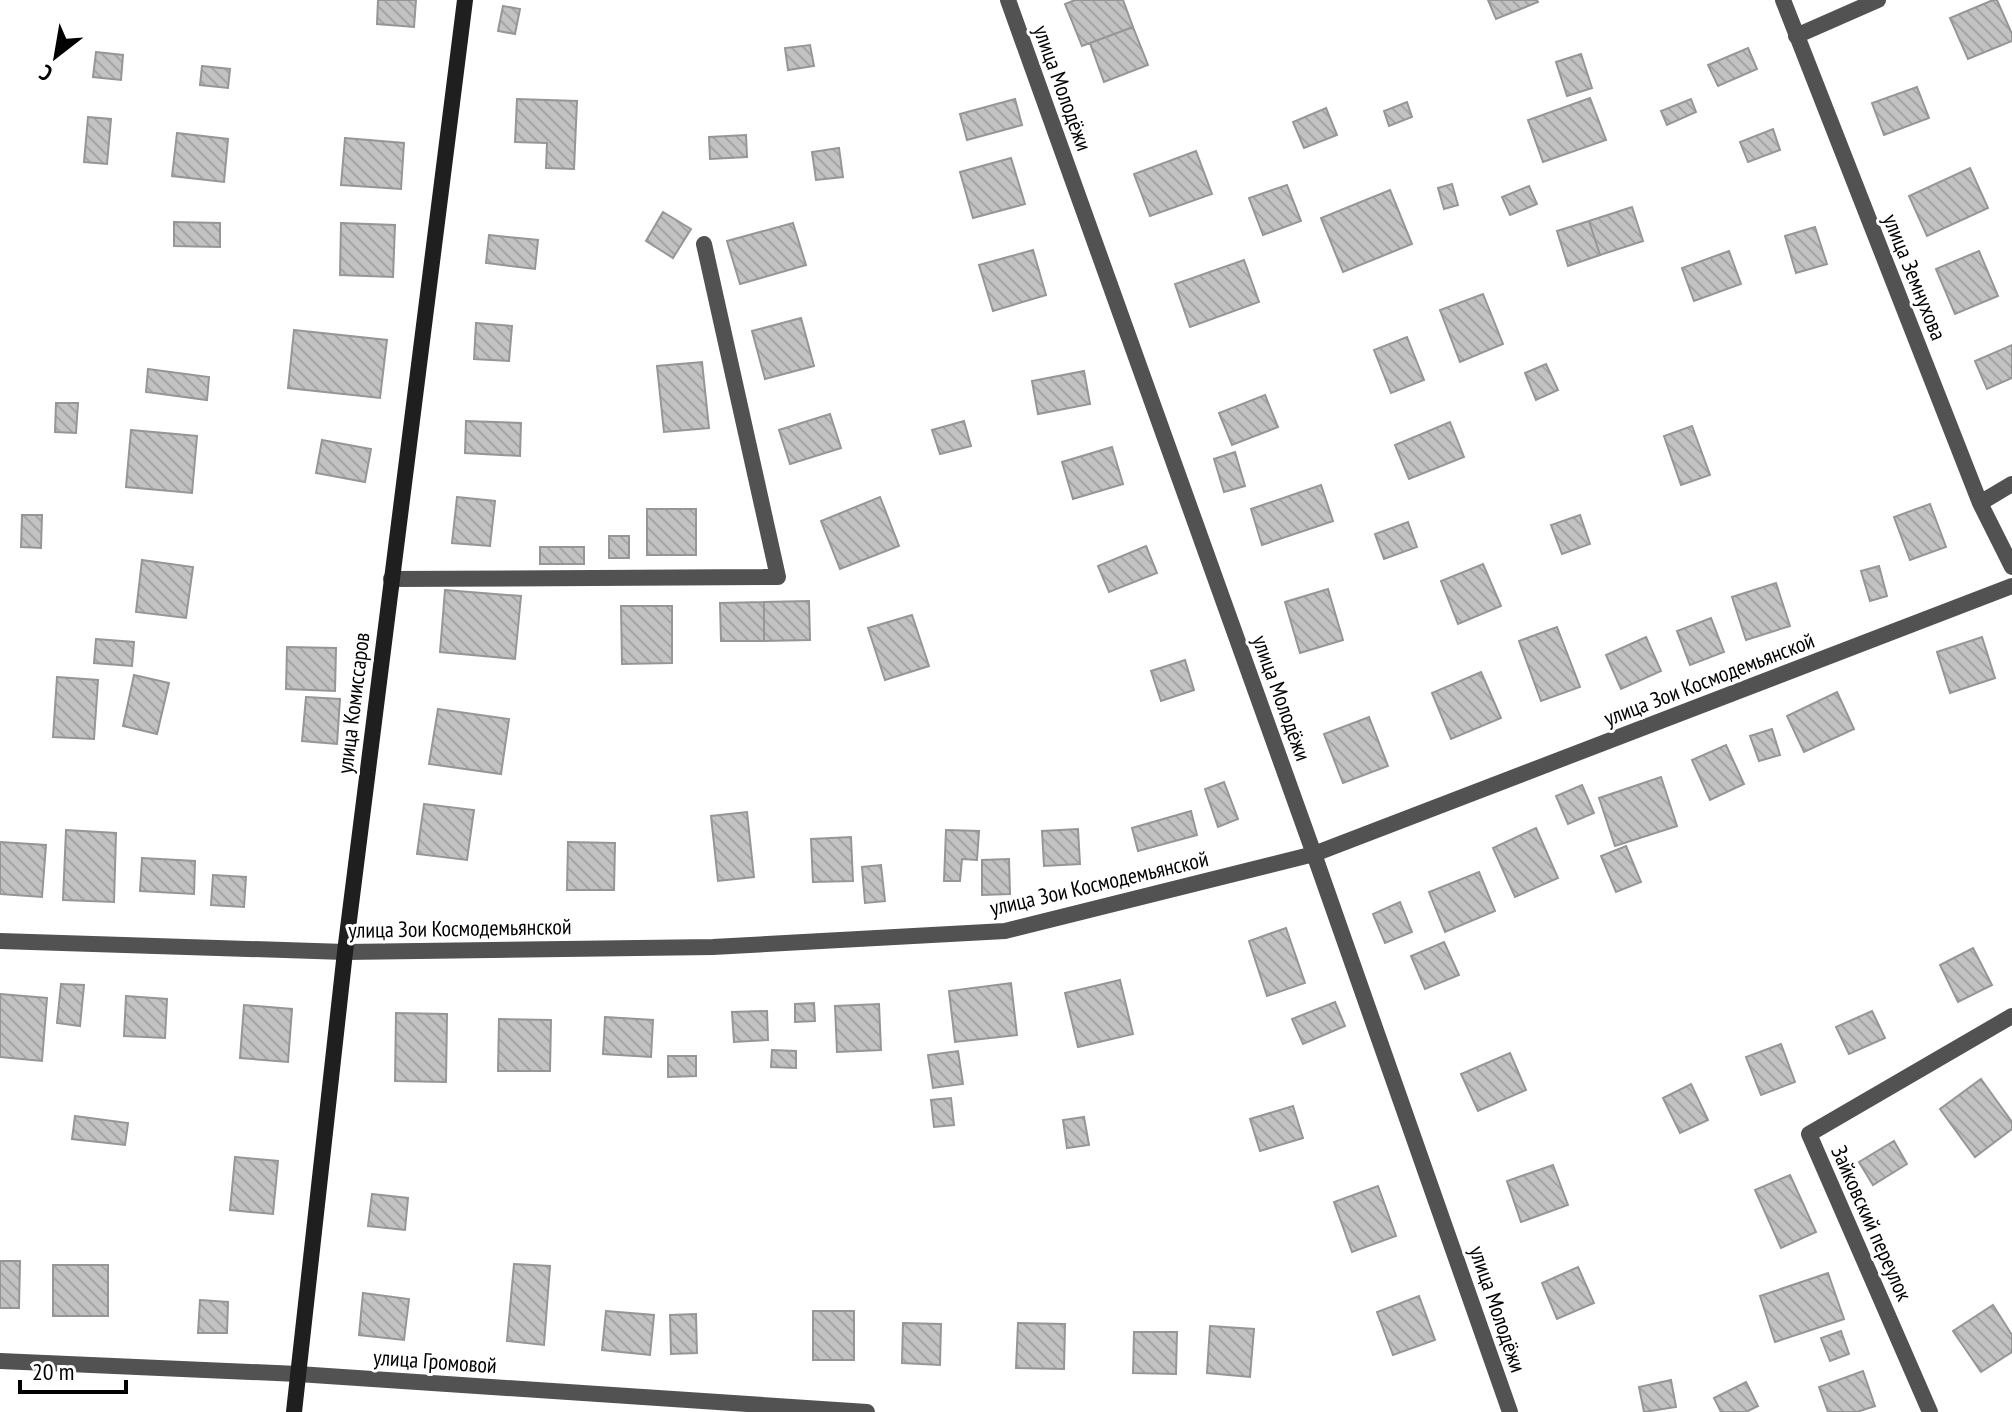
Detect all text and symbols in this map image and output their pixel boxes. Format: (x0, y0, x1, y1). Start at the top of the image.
north arrow (16, 16, 96, 96)
street label: улица Молодёжи (1027, 21, 1099, 155)
text: С (34, 59, 57, 88)
street label: улица Земнухова (1877, 210, 1953, 344)
street label: улица Зои Космодемьянской (1600, 626, 1818, 732)
street label: улица Комиссаров (330, 631, 376, 775)
street label: улица Молодёжи (1246, 631, 1318, 765)
street label: улица Зои Космодемьянской (987, 844, 1211, 922)
street label: улица Зои Космодемьянской (348, 912, 572, 944)
street label: Зайковский переулок (1825, 1141, 1919, 1305)
street label: улица Молодёжи (1463, 1242, 1533, 1376)
street label: улица Громовой (372, 1343, 498, 1379)
scale bar (20, 1344, 126, 1394)
text: 20 m (32, 1356, 74, 1387)

